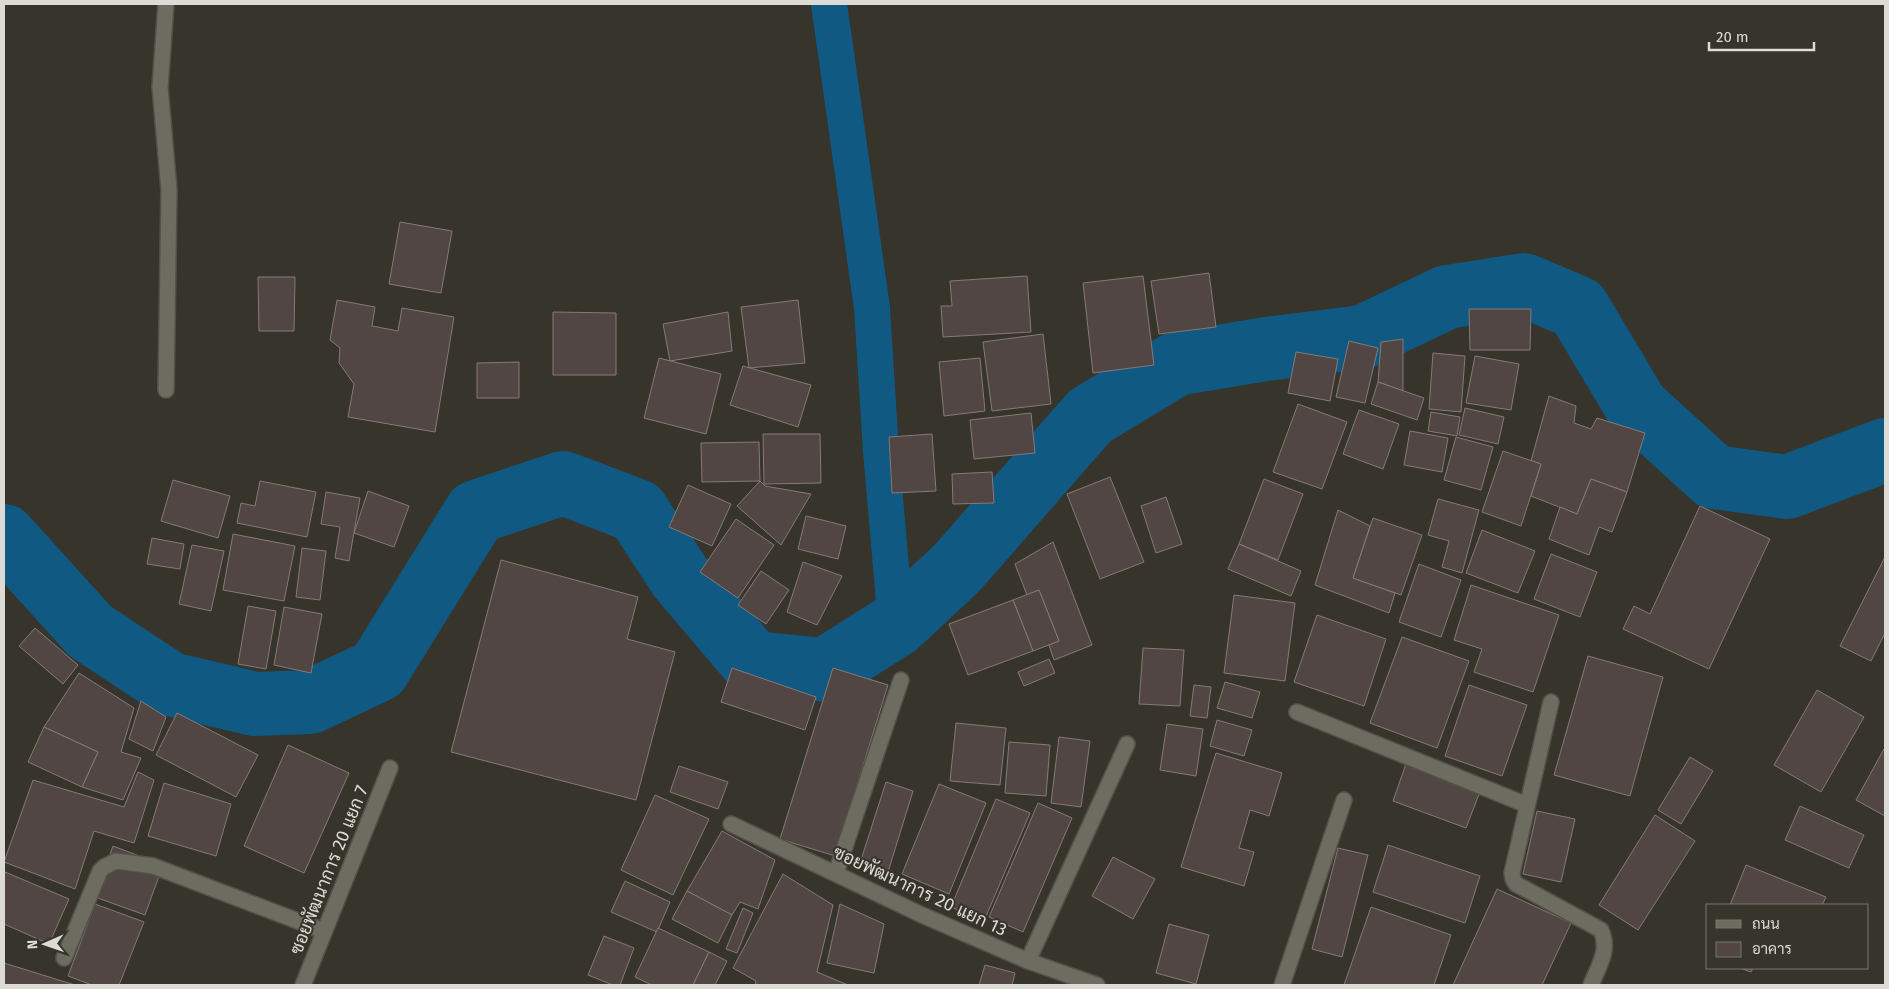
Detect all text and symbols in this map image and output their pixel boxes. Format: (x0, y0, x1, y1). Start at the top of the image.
scale bar (1709, 20, 1814, 52)
text: 20 m (1716, 28, 1749, 46)
street label: ซอยพัฒนาการ 20 แยก 7 (285, 782, 373, 958)
street label: ซอยพัฒนาการ 20 แยก 13 (830, 841, 1010, 941)
legend (1706, 904, 1869, 969)
text: ถนน (1752, 915, 1780, 933)
north arrow (20, 919, 70, 969)
text: N (24, 939, 41, 949)
text: อาคาร (1752, 940, 1792, 958)

